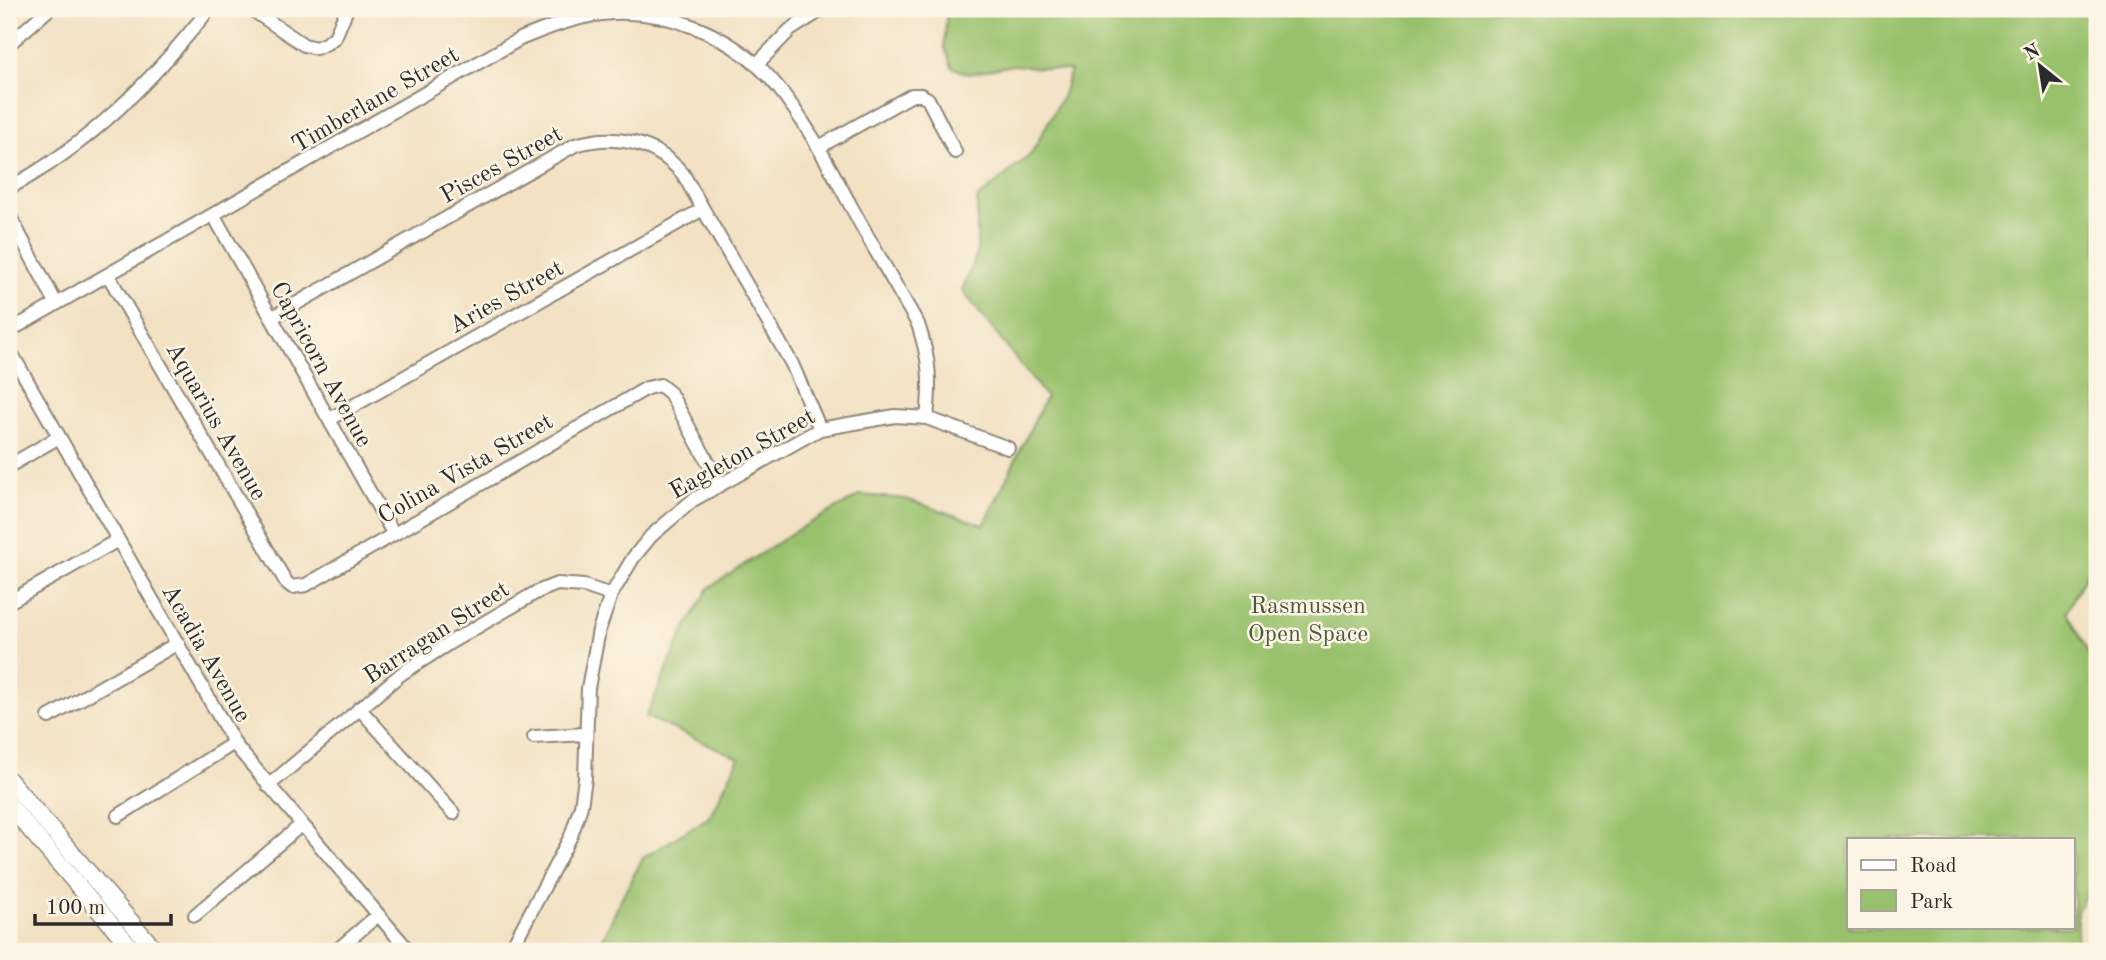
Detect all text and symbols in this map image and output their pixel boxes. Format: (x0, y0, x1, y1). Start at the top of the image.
north arrow (2004, 32, 2074, 102)
text: N (2022, 41, 2044, 65)
street label: Timberlane Street (288, 43, 464, 158)
street label: Pisces Street (437, 122, 567, 209)
street label: Aries Street (446, 257, 568, 339)
street label: Capricorn Avenue (265, 278, 376, 452)
street label: Aquarius Avenue (160, 339, 270, 505)
street label: Eagleton Street (666, 405, 820, 505)
street label: Colina Vista Street (375, 410, 557, 529)
street label: Barragan Street (360, 578, 514, 690)
street label: Acadia Avenue (156, 581, 254, 727)
park label: Rasmussen Open Space (1248, 595, 1368, 647)
legend (1847, 838, 2074, 928)
text: Road (1910, 856, 1957, 877)
scale bar (35, 883, 172, 927)
text: Park (1910, 892, 1953, 913)
text: 100 m (46, 898, 105, 919)

